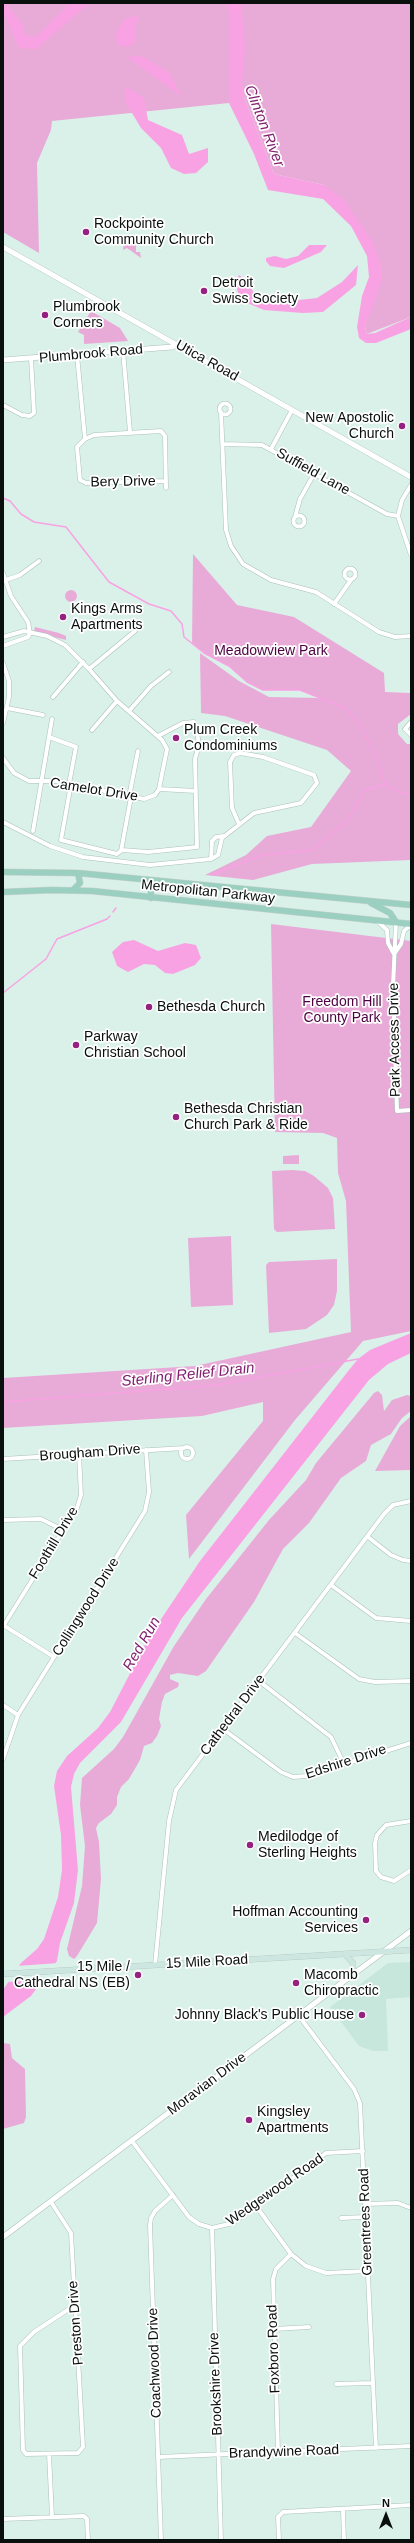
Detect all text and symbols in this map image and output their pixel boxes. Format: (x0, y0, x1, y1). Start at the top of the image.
water label: Clinton River (240, 83, 288, 169)
place label: Rockpointe Community Church (94, 216, 214, 248)
marker: Rockpointe Community Church (81, 227, 91, 237)
place label: Detroit Swiss Society (212, 275, 298, 308)
marker: Detroit Swiss Society (199, 286, 209, 296)
place label: Plumbrook Corners (53, 299, 120, 332)
marker: Plumbrook Corners (40, 310, 50, 320)
street label: Utica Road (173, 337, 241, 385)
street label: Plumbrook Road (38, 341, 144, 367)
place label: New Apostolic Church (305, 410, 394, 442)
marker: New Apostolic Church (397, 421, 407, 431)
street label: Suffield Lane (273, 445, 353, 499)
street label: Bery Drive (90, 473, 156, 491)
place label: Kings Arms Apartments (71, 601, 143, 634)
marker: Kings Arms Apartments (58, 612, 68, 622)
park label: Meadowview Park (214, 643, 328, 659)
place label: Plum Creek Condominiums (184, 722, 277, 754)
marker: Plum Creek Condominiums (171, 733, 181, 743)
street label: Camelot Drive (49, 775, 139, 805)
street label: Metropolitan Parkway (140, 877, 276, 907)
street label: Park Access Drive (386, 983, 404, 1097)
park label: Freedom Hill County Park (302, 994, 382, 1026)
place label: Bethesda Church (157, 999, 265, 1015)
marker: Bethesda Church (144, 1002, 154, 1012)
place label: Parkway Christian School (84, 1029, 186, 1062)
marker: Parkway Christian School (71, 1040, 81, 1050)
place label: Bethesda Christian Church Park & Ride (184, 1101, 308, 1134)
marker: Bethesda Christian Church Park & Ride (171, 1112, 181, 1122)
water label: Sterling Relief Drain (121, 1359, 255, 1391)
street label: Brougham Drive (39, 1441, 141, 1465)
street label: Foothill Drive (26, 1504, 82, 1582)
street label: Collingwood Drive (49, 1555, 123, 1659)
water label: Red Run (119, 1614, 165, 1674)
street label: Cathedral Drive (197, 1671, 269, 1759)
street label: Edshire Drive (303, 1741, 389, 1783)
place label: Medilodge of Sterling Heights (258, 1829, 357, 1862)
marker: Medilodge of Sterling Heights (245, 1840, 255, 1850)
place label: Hoffman Accounting Services (232, 1904, 358, 1936)
marker: Hoffman Accounting Services (361, 1915, 371, 1925)
street label: 15 Mile Road (165, 1951, 249, 1973)
place label: 15 Mile / Cathedral NS (EB) (14, 1959, 130, 1992)
place label: Macomb Chiropractic (304, 1967, 379, 2000)
marker: 15 Mile / Cathedral NS (EB) (133, 1970, 143, 1980)
marker: Macomb Chiropractic (291, 1978, 301, 1988)
place label: Johnny Black's Public House (175, 2007, 354, 2023)
marker: Johnny Black's Public House (357, 2010, 367, 2020)
street label: Moravian Drive (164, 2049, 250, 2119)
place label: Kingsley Apartments (257, 2104, 329, 2136)
marker: Kingsley Apartments (244, 2115, 254, 2125)
street label: Wedgewood Road (223, 2150, 327, 2230)
street label: Greentrees Road (356, 2168, 376, 2276)
street label: Preston Drive (65, 2280, 87, 2366)
street label: Foxboro Road (264, 2304, 284, 2394)
street label: Coachwood Drive (145, 2307, 165, 2419)
street label: Brookshire Drive (206, 2332, 226, 2436)
street label: Brandywine Road (228, 2442, 340, 2462)
north arrow (366, 2495, 406, 2535)
text: N (382, 2497, 390, 2509)

